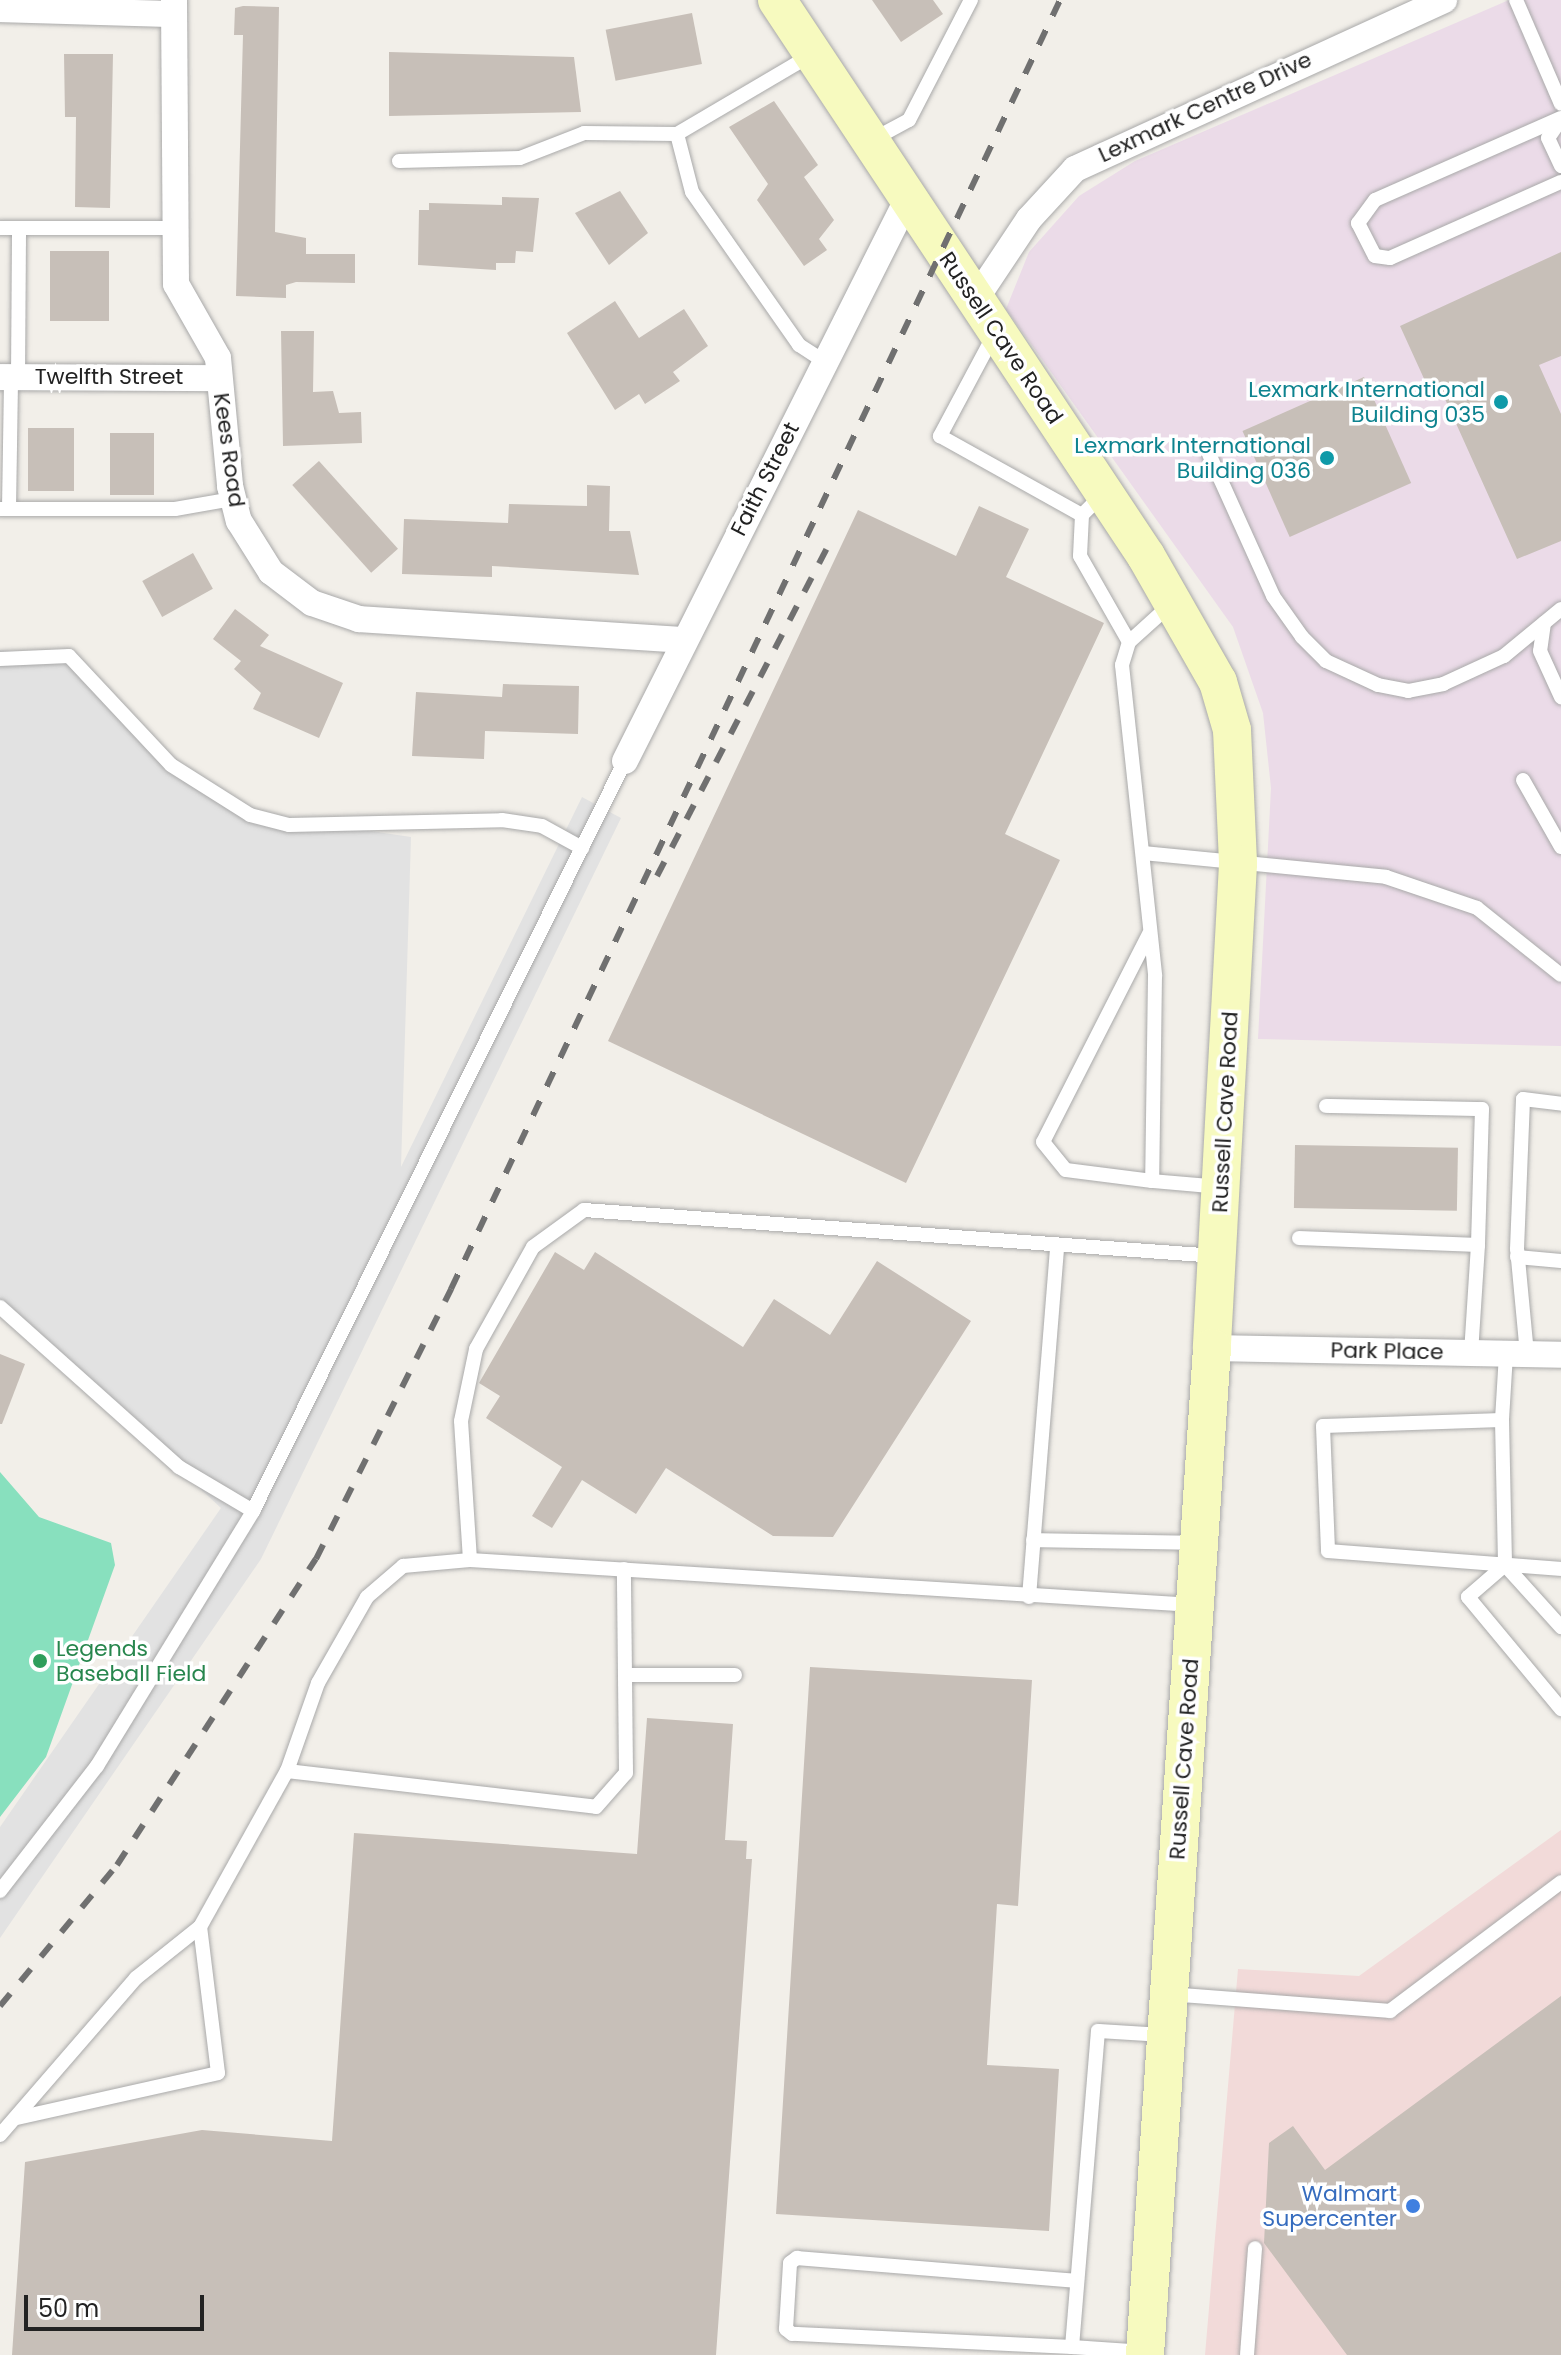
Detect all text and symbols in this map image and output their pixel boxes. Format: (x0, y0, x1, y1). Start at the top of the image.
street label: Lexmark Centre Drive (1094, 46, 1316, 168)
street label: Russell Cave Road (934, 247, 1068, 429)
street label: Twelfth Street (35, 364, 183, 390)
place label: Lexmark International Building 035 (1248, 376, 1485, 428)
street label: Kees Road (208, 391, 250, 509)
marker: Lexmark International Building 035 (1492, 393, 1510, 411)
street label: Faith Street (725, 418, 805, 540)
place label: Lexmark International Building 036 (1074, 432, 1311, 484)
marker: Lexmark International Building 036 (1318, 449, 1336, 467)
street label: Russell Cave Road (1207, 1011, 1243, 1213)
street label: Park Place (1330, 1337, 1444, 1365)
place label: Legends Baseball Field (56, 1635, 206, 1686)
marker: Legends Baseball Field (31, 1652, 49, 1670)
street label: Russell Cave Road (1164, 1657, 1204, 1861)
place label: Walmart Supercenter (1262, 2180, 1397, 2232)
marker: Walmart Supercenter (1404, 2197, 1422, 2215)
scale bar (28, 2279, 208, 2329)
text: 50 m (38, 2292, 99, 2325)

